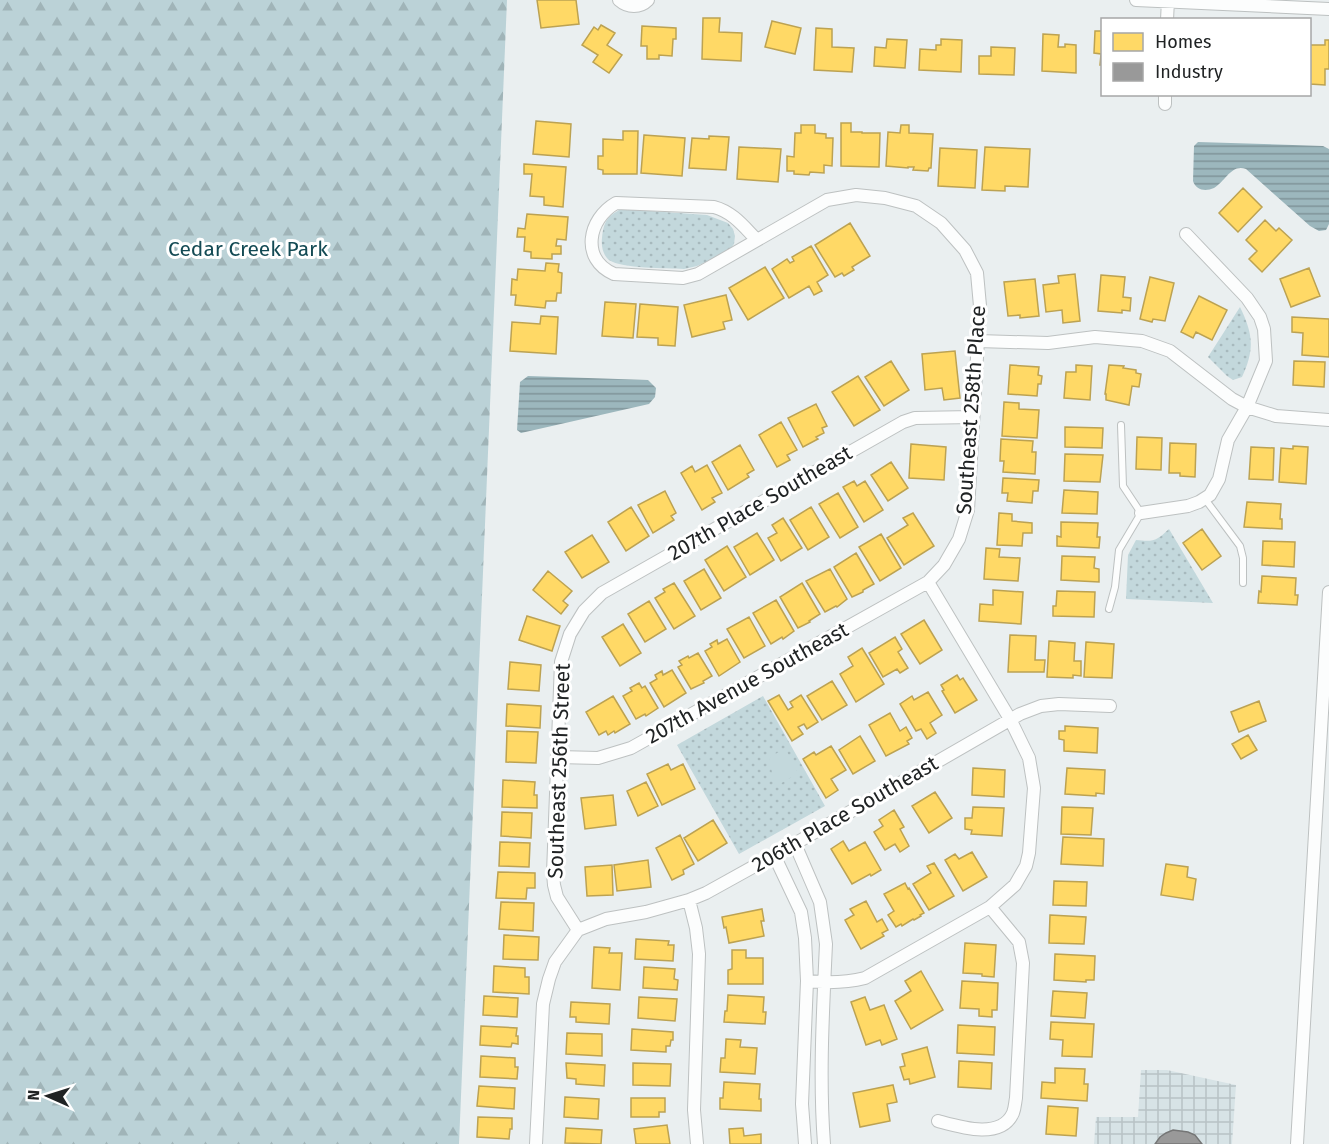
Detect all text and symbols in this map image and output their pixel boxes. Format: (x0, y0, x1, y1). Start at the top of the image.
legend (1101, 18, 1311, 96)
text: Homes (1155, 31, 1211, 53)
text: Industry (1155, 61, 1223, 83)
park label: Cedar Creek Park (168, 236, 328, 262)
street label: Southeast 258th Place (951, 305, 991, 515)
street label: 207th Place Southeast (663, 439, 857, 566)
street label: 207th Avenue Southeast (641, 616, 853, 749)
street label: Southeast 256th Street (542, 662, 576, 879)
street label: 206th Place Southeast (747, 750, 943, 878)
north arrow (18, 1066, 78, 1126)
text: N (24, 1089, 43, 1101)

